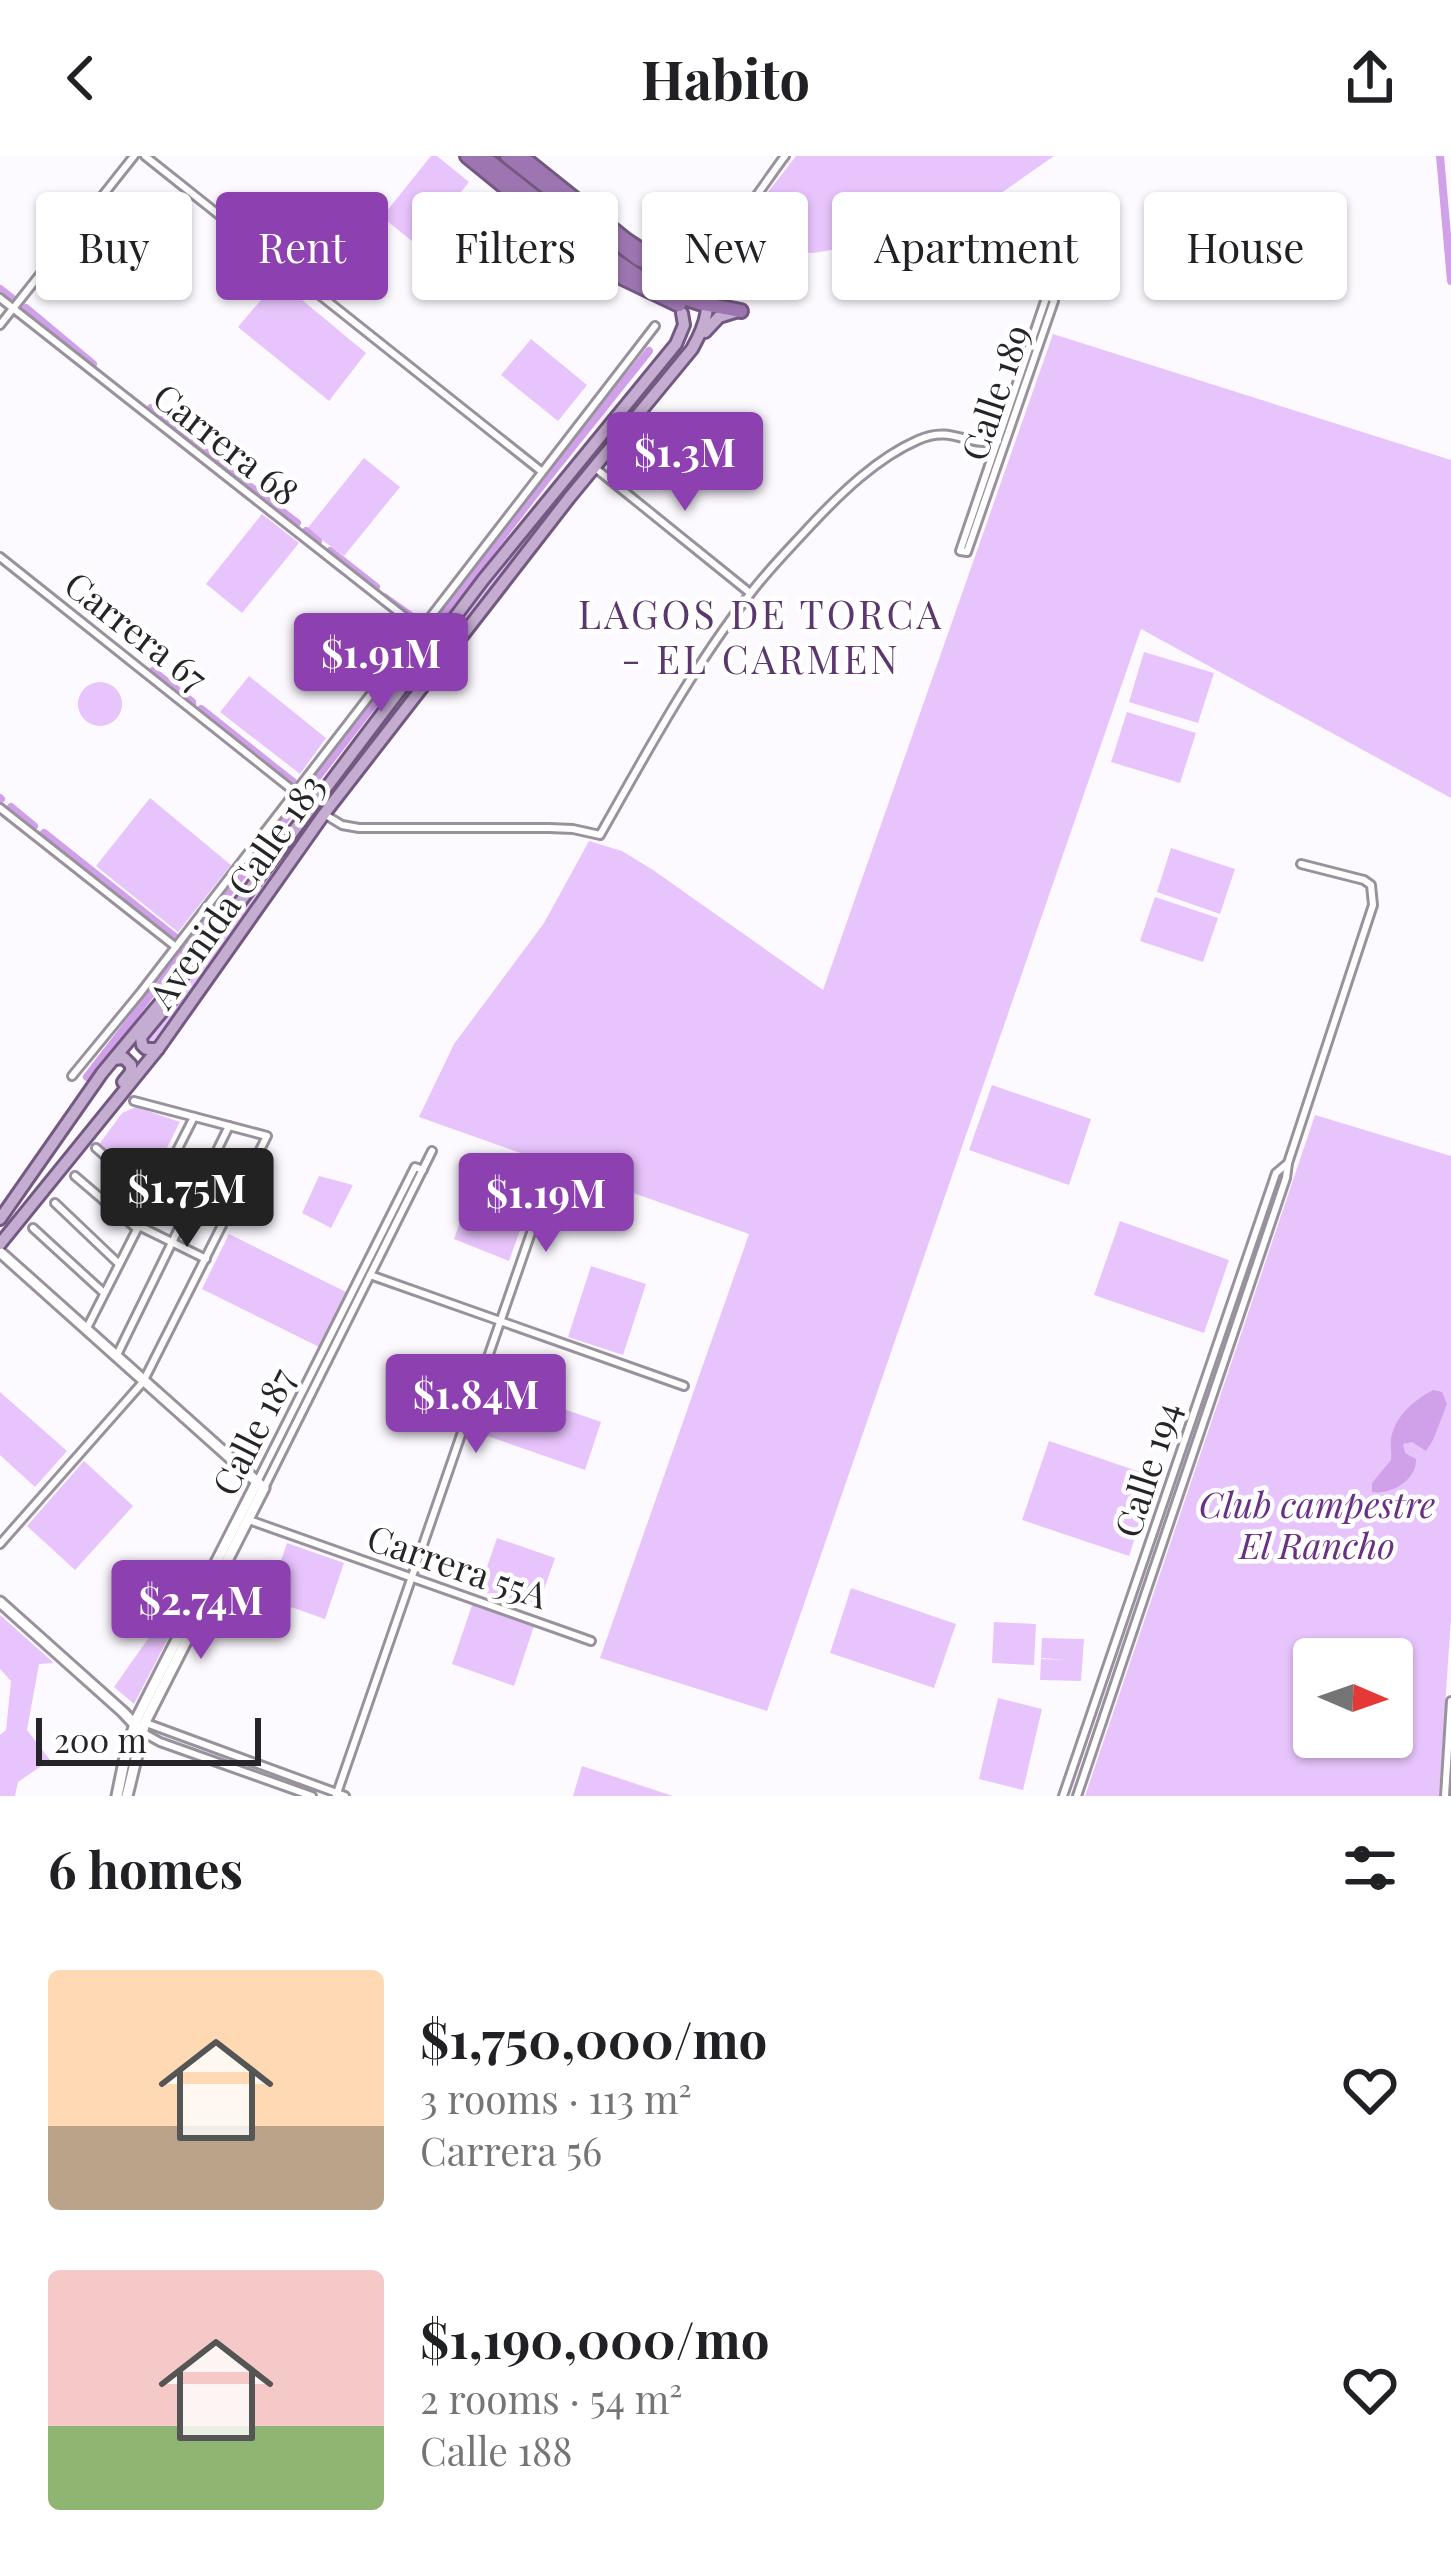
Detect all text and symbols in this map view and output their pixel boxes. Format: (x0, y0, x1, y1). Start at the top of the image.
text: Habito (641, 42, 810, 114)
icon: back (48, 45, 114, 111)
icon: share (1337, 45, 1403, 111)
chip: Buy (36, 192, 192, 300)
chip: Rent (216, 192, 388, 300)
chip: Filters (412, 192, 618, 300)
chip: New (642, 192, 808, 300)
chip: Apartment (832, 192, 1120, 300)
chip: House (1144, 192, 1347, 300)
street label: Calle 189 (948, 318, 1040, 466)
street label: Carrera 68 (144, 371, 310, 515)
pin: $1.3M (601, 412, 769, 514)
text: $1.3M (634, 425, 736, 477)
street label: Carrera 67 (56, 559, 218, 701)
district label: LAGOS DE TORCA - EL CARMEN (578, 587, 944, 684)
pin: $1.91M (283, 613, 479, 715)
text: $1.91M (321, 626, 441, 678)
street label: Avenida Calle 183 (136, 763, 334, 1017)
pin: $1.75M (89, 1148, 285, 1250)
pin: $1.19M (448, 1153, 644, 1255)
text: $1.75M (128, 1161, 246, 1213)
text: $1.19M (486, 1166, 606, 1218)
pin: $1.84M (378, 1354, 574, 1456)
street label: Calle 187 (200, 1359, 305, 1503)
text: $1.84M (413, 1367, 539, 1419)
street label: Calle 194 (1102, 1395, 1190, 1543)
park label: Club campestre El Rancho (1199, 1479, 1435, 1568)
street label: Carrera 55A (362, 1512, 555, 1618)
pin: $2.74M (103, 1560, 299, 1662)
text: $2.74M (139, 1573, 263, 1625)
north arrow (1293, 1638, 1413, 1758)
map controls (1293, 1638, 1413, 1758)
scale bar (36, 1712, 261, 1765)
text: 200 m (54, 1717, 147, 1761)
text: 6 homes (48, 1834, 243, 1902)
icon: filters (1337, 1835, 1403, 1901)
text: $1,750,000/mo (420, 2004, 767, 2072)
icon: home (144, 2018, 288, 2162)
icon: heart (1337, 2057, 1403, 2123)
text: 3 rooms · 113 m² (420, 2072, 692, 2124)
text: Carrera 56 (420, 2124, 602, 2176)
text: $1,190,000/mo (420, 2304, 770, 2372)
icon: home (144, 2318, 288, 2462)
icon: heart (1337, 2357, 1403, 2423)
text: 2 rooms · 54 m² (420, 2372, 682, 2424)
text: Calle 188 (420, 2424, 573, 2476)

